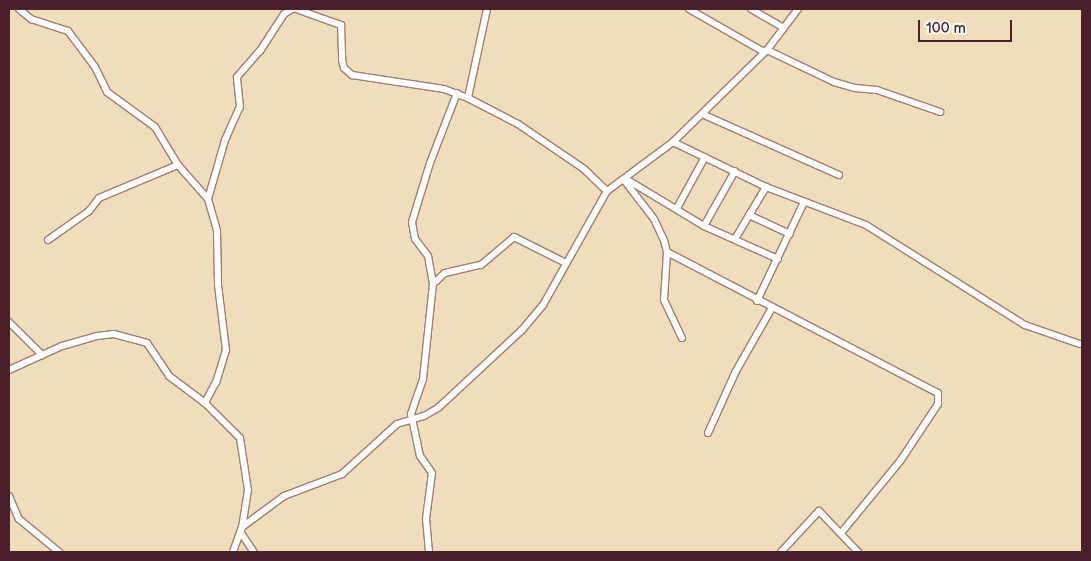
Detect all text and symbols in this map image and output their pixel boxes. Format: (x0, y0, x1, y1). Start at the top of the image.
scale bar (921, 10, 1015, 42)
text: 100 m (926, 19, 966, 38)

